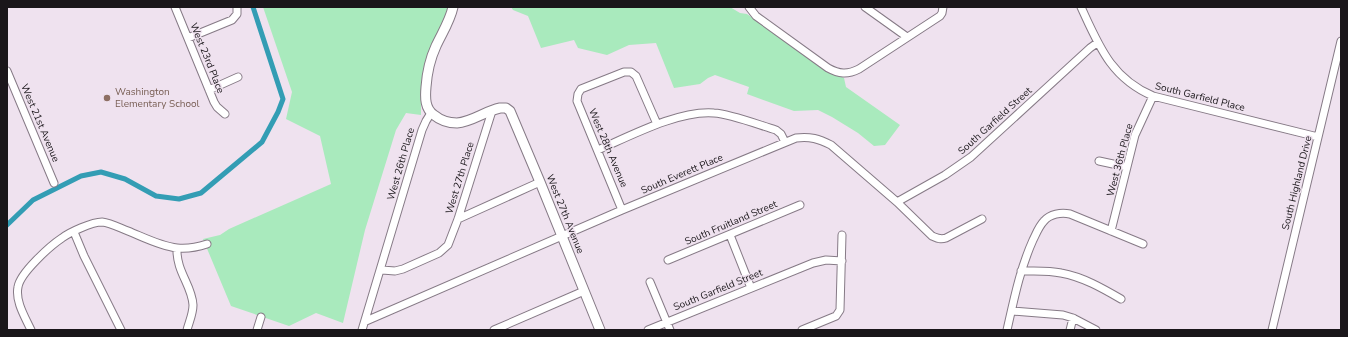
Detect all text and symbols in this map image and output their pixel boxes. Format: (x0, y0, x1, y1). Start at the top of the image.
street label: West 23rd Place (186, 21, 228, 95)
street label: South Garfield Place (1154, 79, 1246, 115)
street label: West 21st Avenue (17, 82, 63, 164)
street label: South Garfield Street (955, 84, 1035, 158)
place label: Washington Elementary School (115, 85, 200, 111)
marker: Washington Elementary School (102, 93, 112, 103)
street label: West 28th Avenue (585, 106, 631, 190)
street label: West 36th Place (1104, 122, 1136, 198)
street label: West 26th Place (384, 126, 418, 202)
street label: South Highland Drive (1279, 134, 1315, 232)
street label: West 27th Place (442, 140, 478, 216)
street label: South Everett Place (639, 150, 725, 198)
street label: West 27th Avenue (543, 172, 587, 256)
street label: South Fruitland Street (683, 197, 780, 249)
street label: South Garfield Street (671, 266, 765, 314)

